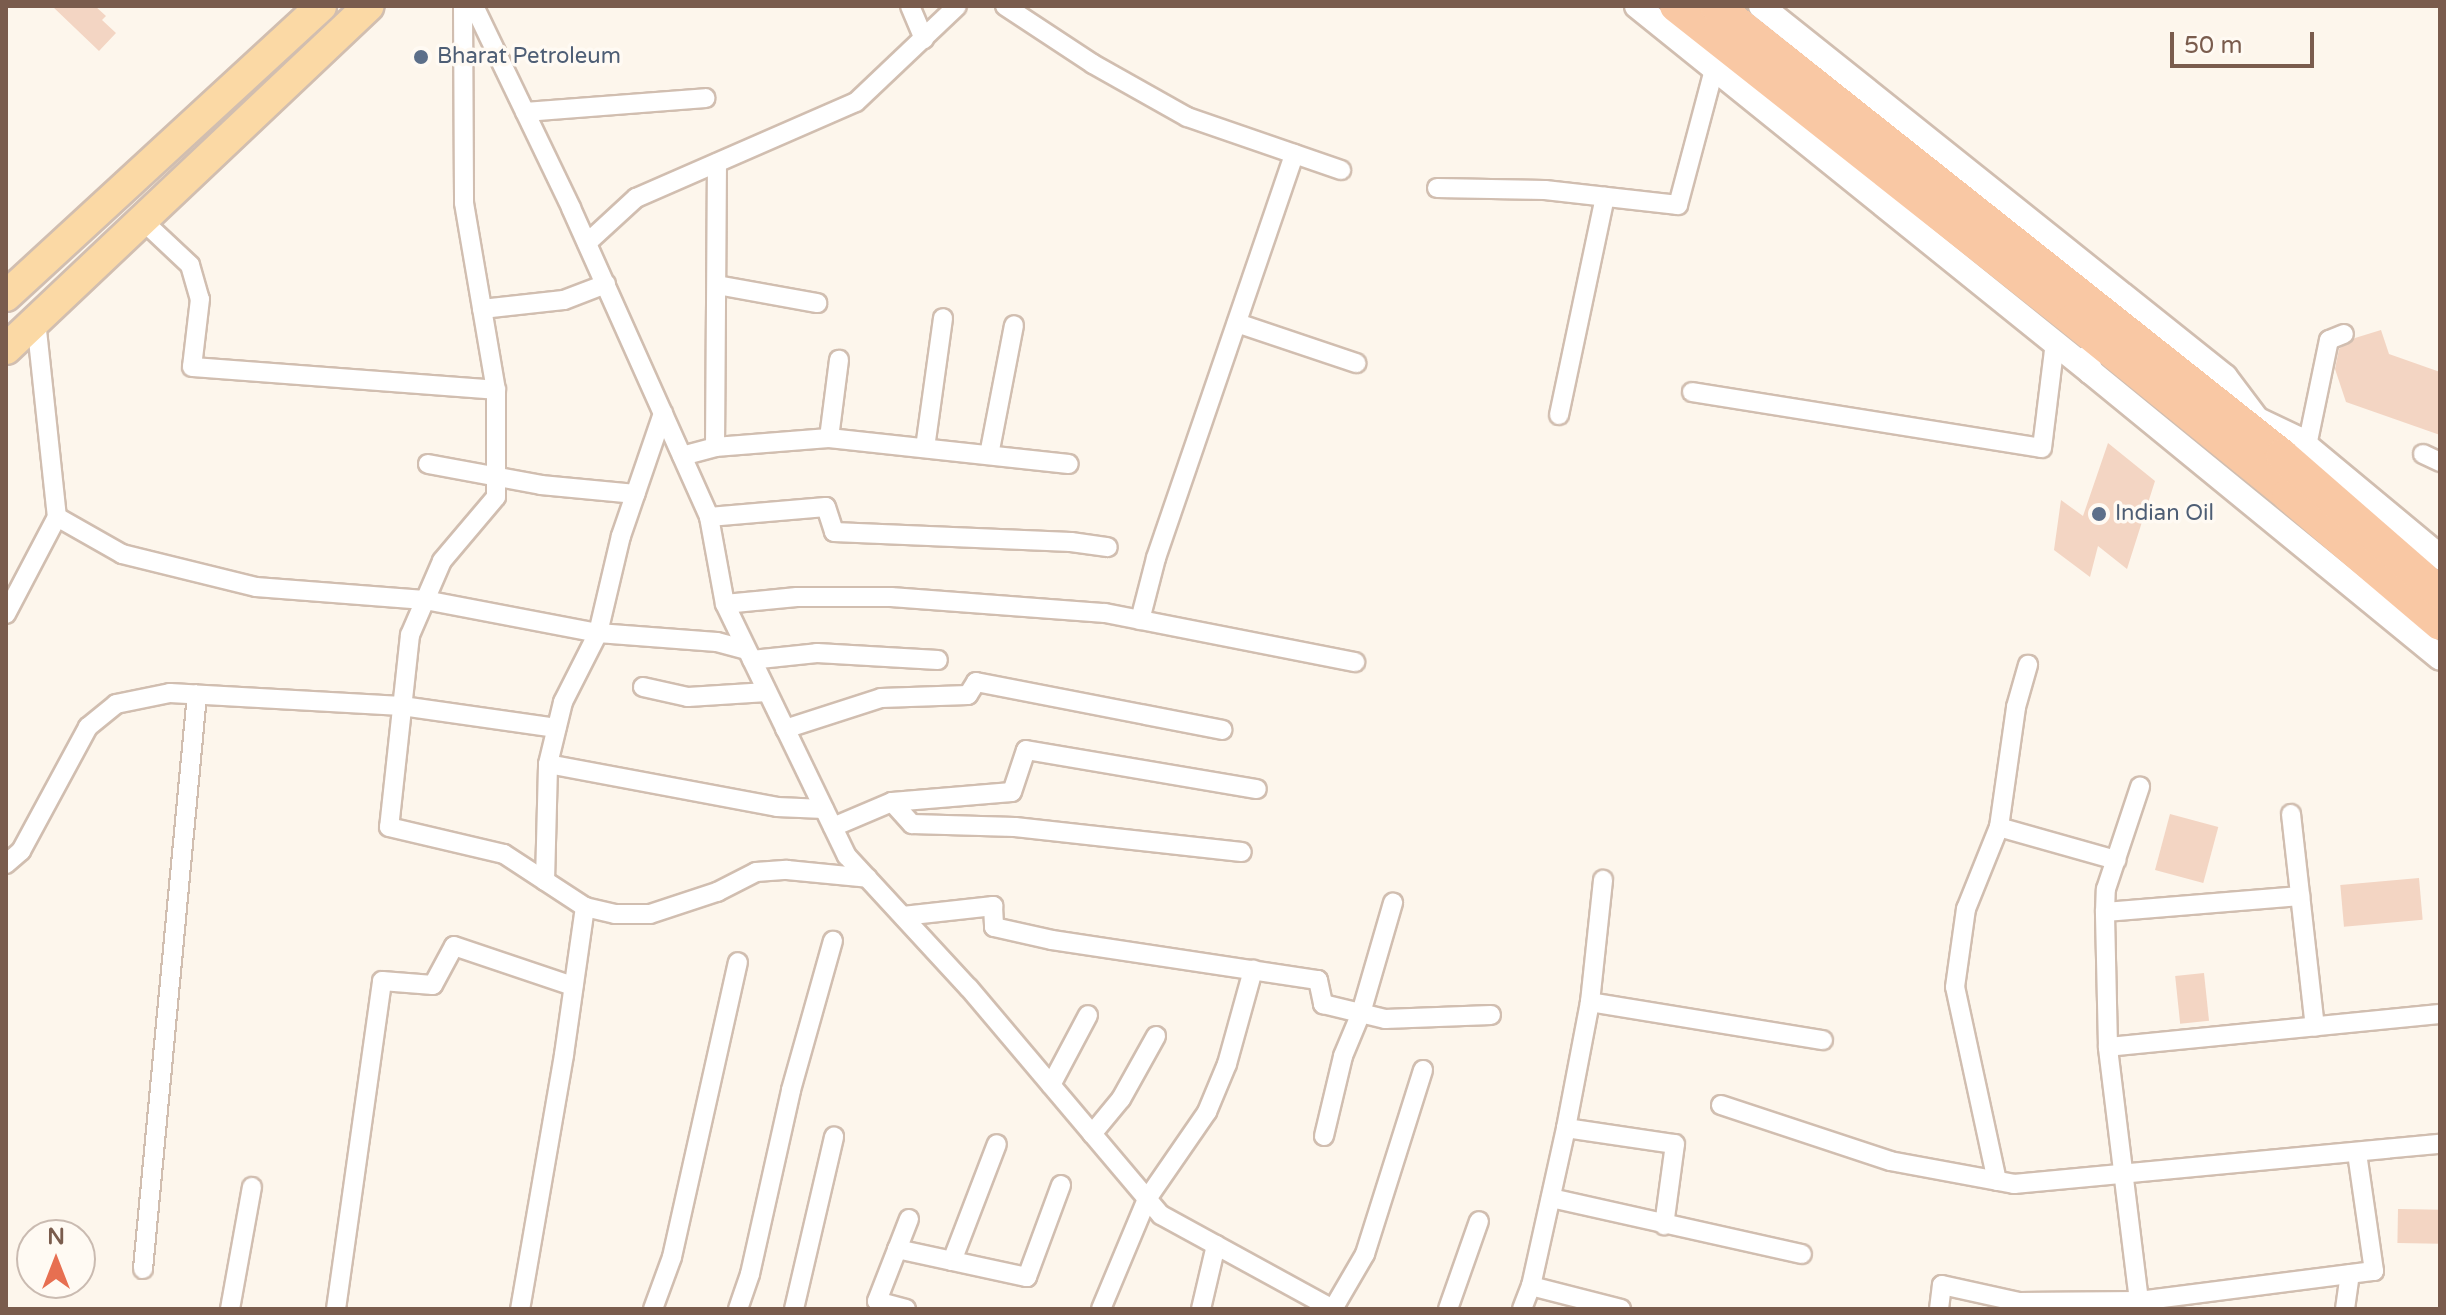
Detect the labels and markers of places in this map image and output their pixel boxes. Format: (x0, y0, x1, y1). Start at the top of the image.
place label: Bharat Petroleum (437, 44, 621, 70)
marker: Bharat Petroleum (412, 48, 430, 66)
place label: Indian Oil (2115, 501, 2214, 527)
marker: Indian Oil (2090, 505, 2108, 523)

